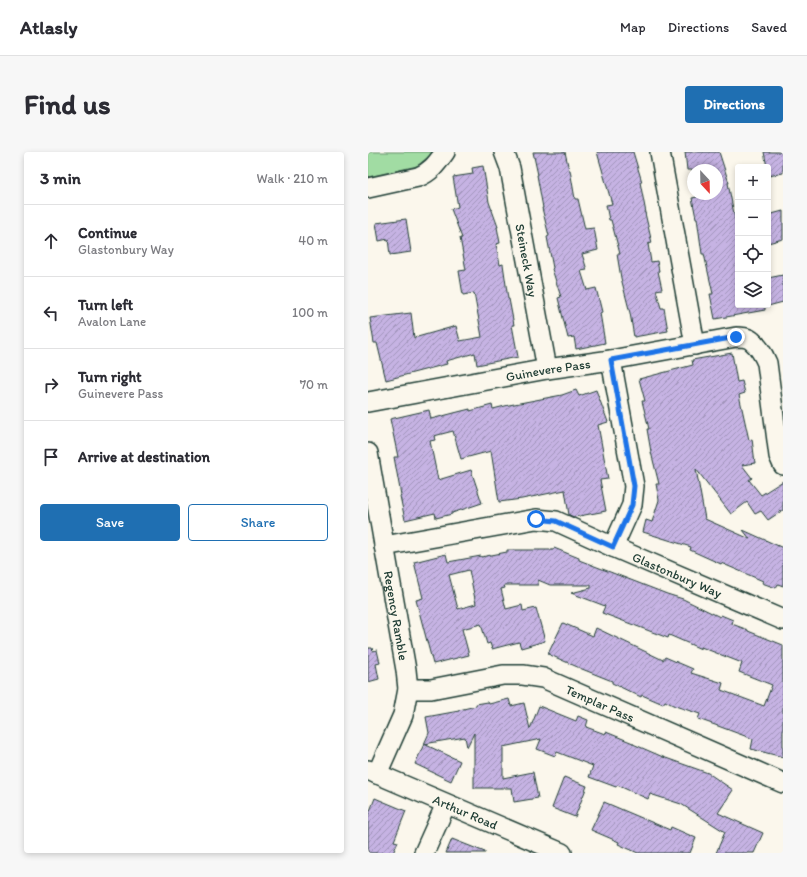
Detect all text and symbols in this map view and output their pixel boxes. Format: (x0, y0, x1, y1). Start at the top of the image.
text: Atlasly (20, 16, 77, 39)
text: Map (620, 19, 646, 36)
text: Directions (668, 19, 729, 36)
text: Saved (751, 19, 787, 36)
button: Directions (685, 86, 783, 123)
text: Find us (24, 87, 111, 121)
north arrow (687, 164, 723, 200)
map controls (735, 164, 771, 308)
button: + (735, 164, 771, 200)
text: 3 min (40, 168, 81, 188)
text: Walk · 210 m (257, 171, 328, 186)
button: − (735, 200, 771, 236)
street label: Steineck Way (512, 223, 541, 298)
text: Continue (78, 224, 137, 242)
icon: ahead (40, 230, 62, 252)
text: 40 m (298, 233, 328, 248)
button: locate (735, 236, 771, 272)
text: Glastonbury Way (78, 242, 174, 257)
button: layers (735, 272, 771, 308)
text: Turn left (78, 296, 133, 314)
icon: left (40, 302, 62, 324)
text: 100 m (292, 305, 328, 320)
text: Avalon Lane (78, 314, 146, 329)
route end (727, 328, 745, 346)
street label: Guinevere Pass (505, 356, 592, 384)
text: Turn right (78, 368, 142, 386)
icon: right (40, 374, 62, 396)
text: 70 m (300, 377, 328, 392)
text: Guinevere Pass (78, 386, 163, 401)
icon: arrive (40, 446, 62, 468)
text: Arrive at destination (78, 448, 210, 466)
button: Save (40, 504, 180, 541)
button: Share (188, 504, 328, 541)
route start (527, 510, 545, 528)
street label: Glastonbury Way (630, 549, 724, 601)
street label: Regency Ramble (381, 570, 411, 662)
street label: Templar Pass (563, 682, 637, 725)
street label: Arthur Road (431, 792, 500, 833)

